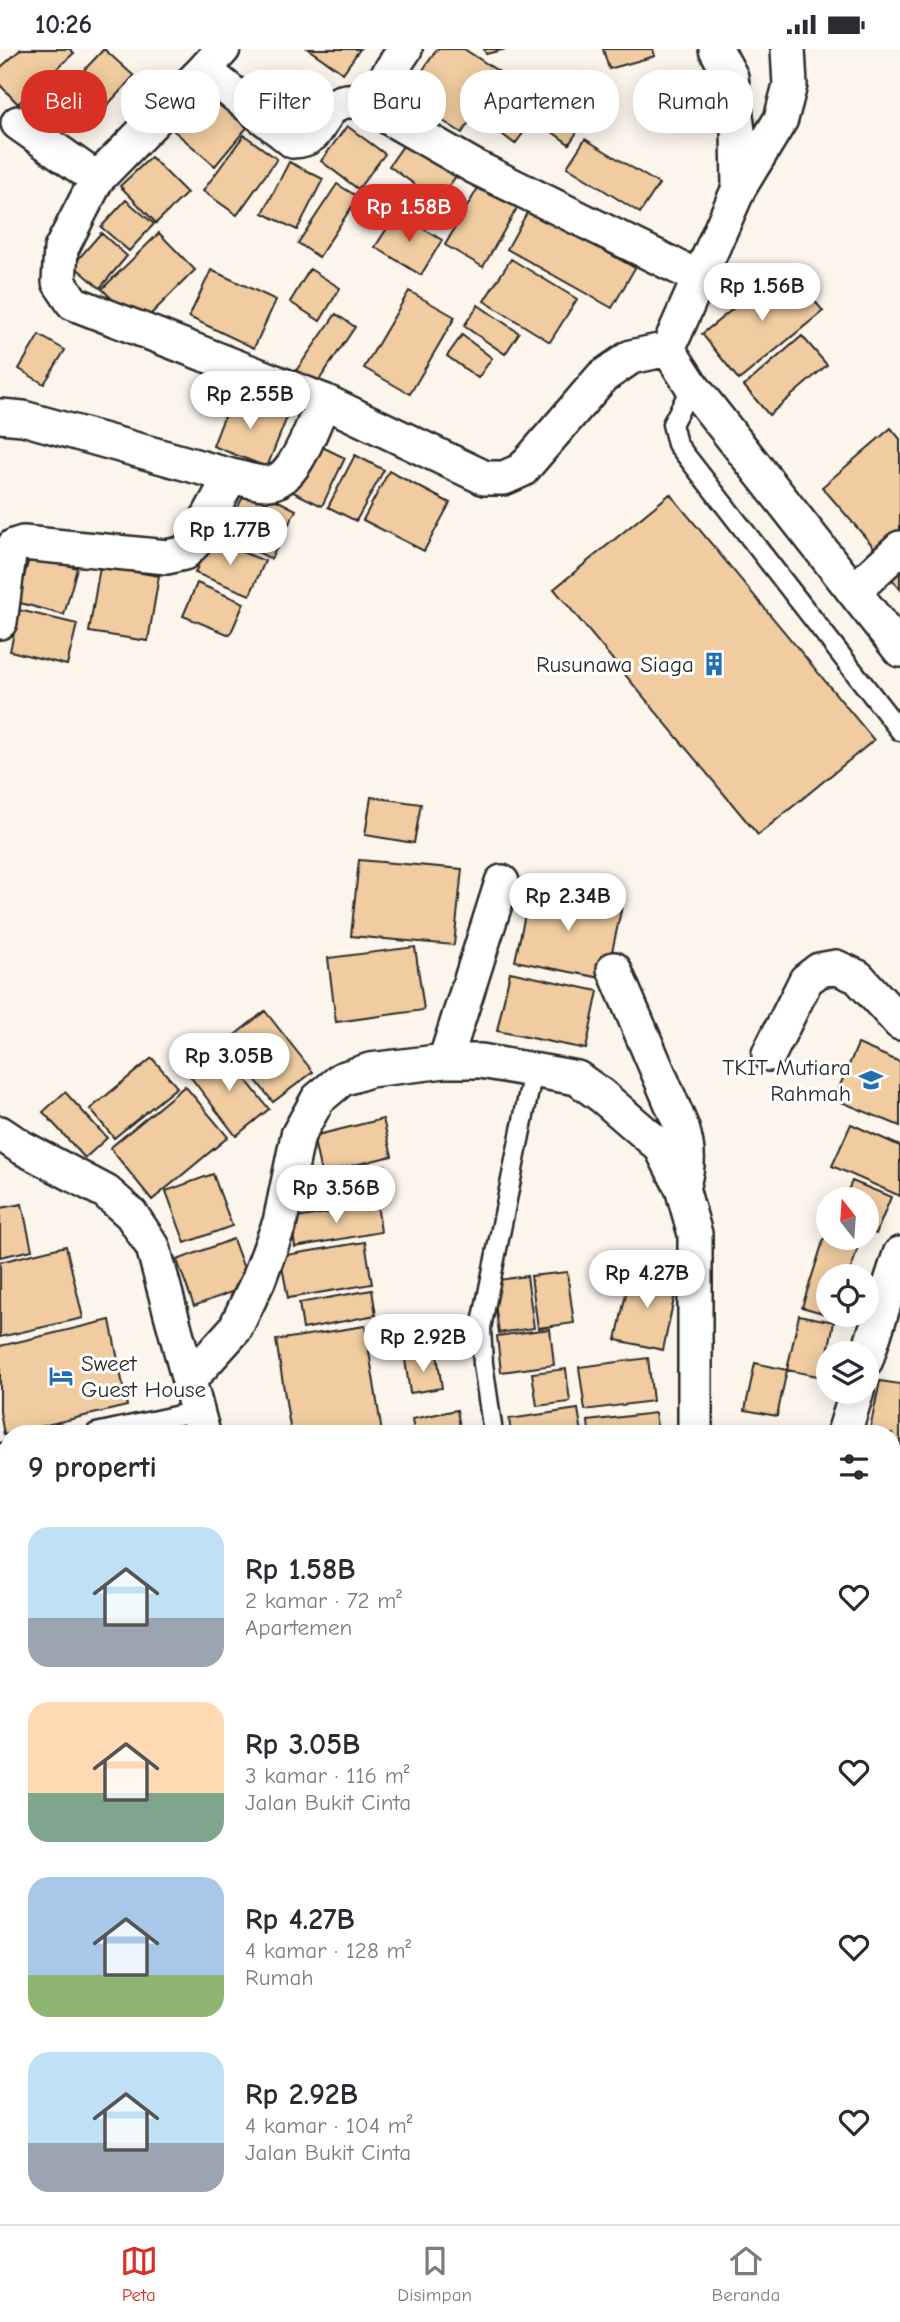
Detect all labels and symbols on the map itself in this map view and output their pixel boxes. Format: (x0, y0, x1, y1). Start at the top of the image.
pin: Rp 1.58B (337, 185, 481, 244)
pin: Rp 1.56B (690, 264, 834, 323)
pin: Rp 2.55B (178, 371, 322, 431)
pin: Rp 1.77B (158, 507, 302, 567)
building icon: Rusunawa Siaga (700, 650, 728, 678)
place label: Rusunawa Siaga (536, 651, 694, 678)
pin: Rp 2.34B (496, 873, 640, 933)
pin: Rp 3.05B (157, 1033, 301, 1093)
place label: TKIT Mutiara Rahmah (722, 1054, 851, 1107)
school or university icon: TKIT Mutiara Rahmah (857, 1066, 885, 1094)
pin: Rp 3.56B (264, 1165, 408, 1225)
north arrow (816, 1187, 878, 1249)
pin: Rp 4.27B (575, 1251, 719, 1310)
pin: Rp 2.92B (351, 1315, 495, 1374)
place label: Sweet Guest House (81, 1350, 206, 1403)
hotel icon: Sweet Guest House (47, 1362, 75, 1390)

